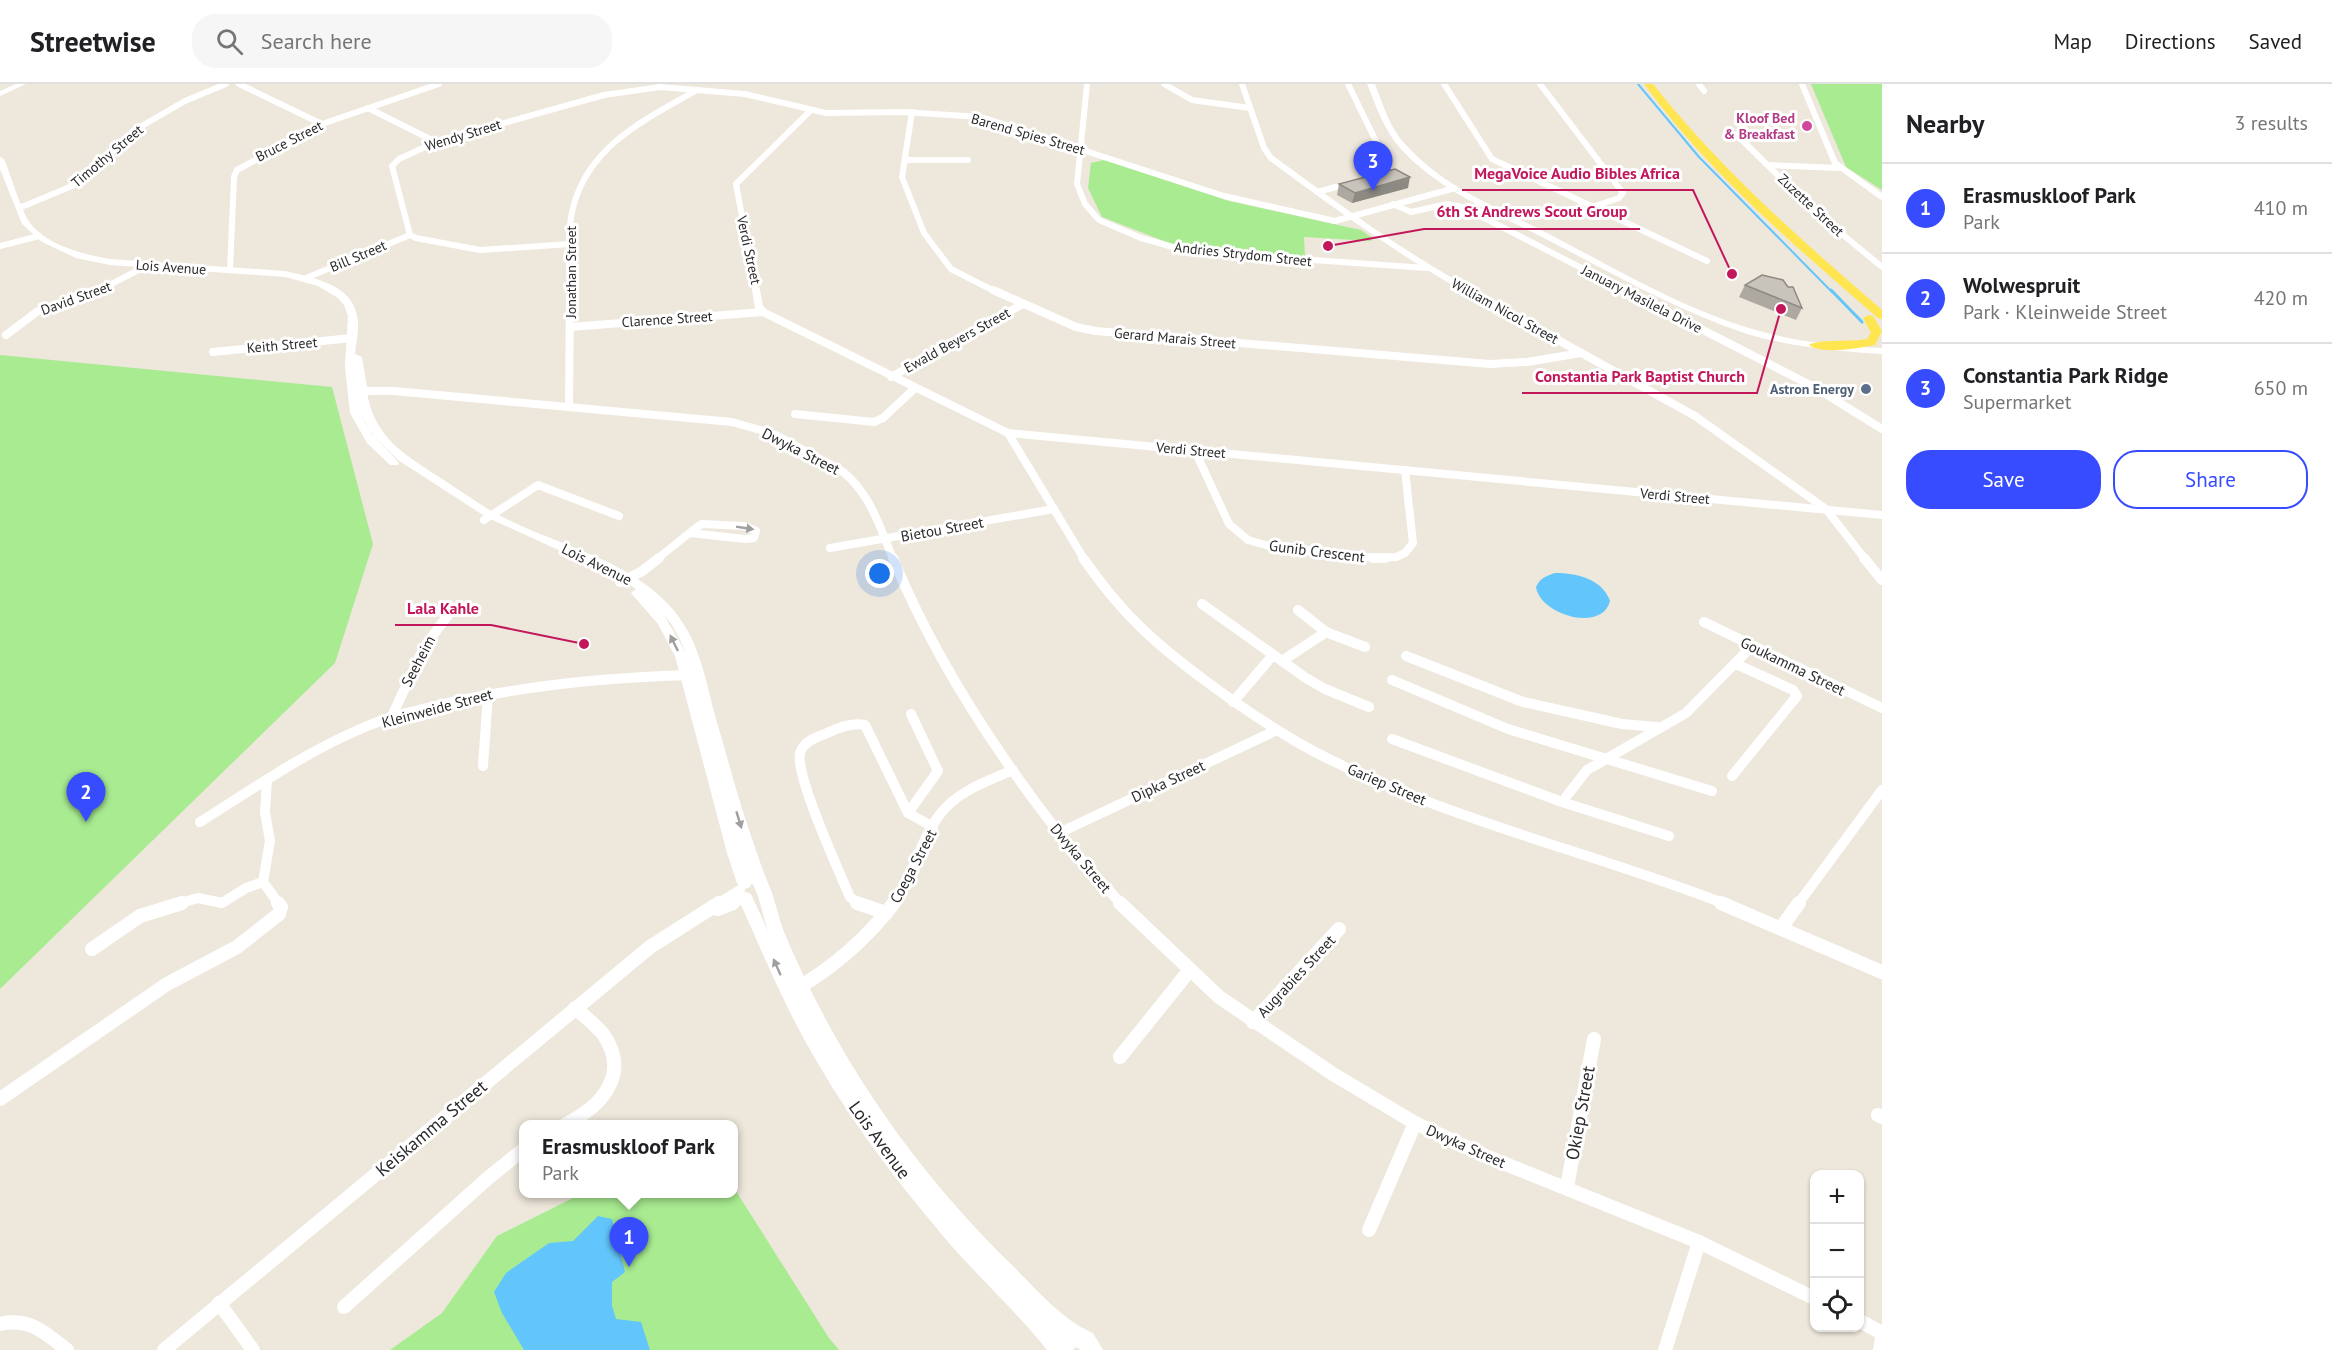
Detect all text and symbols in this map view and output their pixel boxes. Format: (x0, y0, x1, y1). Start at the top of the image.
search box (192, 14, 612, 68)
text: Streetwise (30, 23, 156, 60)
icon: search (213, 25, 246, 58)
text: Search here (261, 27, 372, 55)
text: Map (2053, 28, 2092, 55)
text: Directions (2125, 28, 2216, 55)
text: Saved (2249, 28, 2302, 55)
text: Nearby (1906, 107, 1984, 140)
street label: Barend Spies Street (969, 109, 1087, 159)
place label: Kloof Bed & Breakfast (1724, 109, 1795, 143)
text: 3 results (2235, 110, 2308, 136)
street label: Wendy Street (423, 115, 504, 155)
street label: Bruce Street (252, 116, 326, 166)
marker: Kloof Bed & Breakfast (1800, 119, 1814, 133)
street label: Timothy Street (67, 121, 147, 191)
pin: 3 (1354, 141, 1392, 191)
callout: MegaVoice Audio Bibles Africa (1462, 156, 1693, 190)
text: MegaVoice Audio Bibles Africa (1474, 163, 1680, 183)
street label: Zuzette Street (1774, 170, 1848, 240)
text: Erasmuskloof Park (1963, 181, 2136, 209)
callout: 6th St Andrews Scout Group (1424, 195, 1640, 229)
text: 1 (1920, 195, 1931, 221)
text: 410 m (2254, 195, 2308, 221)
text: 6th St Andrews Scout Group (1437, 201, 1628, 221)
text: Park (1963, 209, 2000, 235)
street label: Verdi Street (733, 213, 765, 286)
street label: Jonathan Street (562, 225, 580, 319)
street label: Bill Street (327, 236, 389, 276)
street label: Andries Strydom Street (1173, 238, 1313, 270)
street label: Lois Avenue (135, 256, 207, 278)
street label: January Masilela Drive (1578, 260, 1705, 337)
text: Wolwespruit (1963, 271, 2080, 299)
street label: William Nicol Street (1448, 274, 1562, 348)
street label: David Street (38, 277, 114, 319)
text: 2 (1920, 285, 1931, 311)
text: 420 m (2254, 285, 2308, 311)
text: Park · Kleinweide Street (1963, 299, 2167, 325)
street label: Ewald Beyers Street (901, 303, 1013, 377)
street label: Clarence Street (621, 307, 713, 331)
street label: Gerard Marais Street (1113, 324, 1237, 352)
street label: Keith Street (246, 333, 318, 357)
callout: Constantia Park Baptist Church (1522, 359, 1757, 393)
text: Constantia Park Ridge (1963, 361, 2169, 389)
text: Constantia Park Baptist Church (1535, 366, 1745, 386)
text: 3 (1920, 375, 1931, 401)
text: 650 m (2254, 375, 2308, 401)
place label: Astron Energy (1770, 380, 1854, 398)
marker: Astron Energy (1859, 382, 1873, 396)
text: Supermarket (1963, 389, 2071, 415)
street label: Dwyka Street (759, 423, 843, 479)
street label: Verdi Street (1154, 438, 1227, 462)
button: Save (1906, 450, 2101, 509)
button: Share (2113, 450, 2308, 509)
street label: Verdi Street (1638, 484, 1711, 508)
street label: Bietou Street (899, 512, 985, 546)
one-way arrow (736, 524, 755, 533)
street label: Gunib Crescent (1268, 536, 1366, 566)
street label: Lois Avenue (559, 539, 635, 589)
your location (865, 559, 894, 588)
callout: Lala Kahle (395, 591, 491, 625)
text: Lala Kahle (407, 598, 479, 618)
street label: Seeheim (397, 632, 439, 690)
street label: Goukamma Street (1738, 632, 1848, 700)
one-way arrow (670, 634, 680, 652)
street label: Kleinweide Street (380, 684, 494, 732)
street label: Dipka Street (1128, 756, 1208, 806)
street label: Gariep Street (1345, 759, 1429, 809)
pin: 2 (66, 772, 106, 822)
one-way arrow (735, 811, 744, 829)
street label: Dwyka Street (1046, 819, 1116, 897)
street label: Coega Street (886, 826, 940, 906)
street label: Augrabies Street (1253, 931, 1339, 1021)
one-way arrow (772, 958, 782, 976)
street label: Okiep Street (1560, 1064, 1600, 1162)
street label: Keiskamma Street (371, 1075, 491, 1181)
street label: Lois Avenue (844, 1097, 916, 1183)
popup (519, 1120, 738, 1198)
street label: Dwyka Street (1423, 1120, 1509, 1172)
text: Erasmuskloof Park (542, 1132, 715, 1160)
text: Park (542, 1160, 579, 1186)
map controls (1810, 1170, 1864, 1332)
button: + (1810, 1170, 1864, 1224)
pin: 1 (610, 1218, 648, 1267)
button: − (1810, 1224, 1864, 1278)
button: locate (1810, 1278, 1864, 1332)

